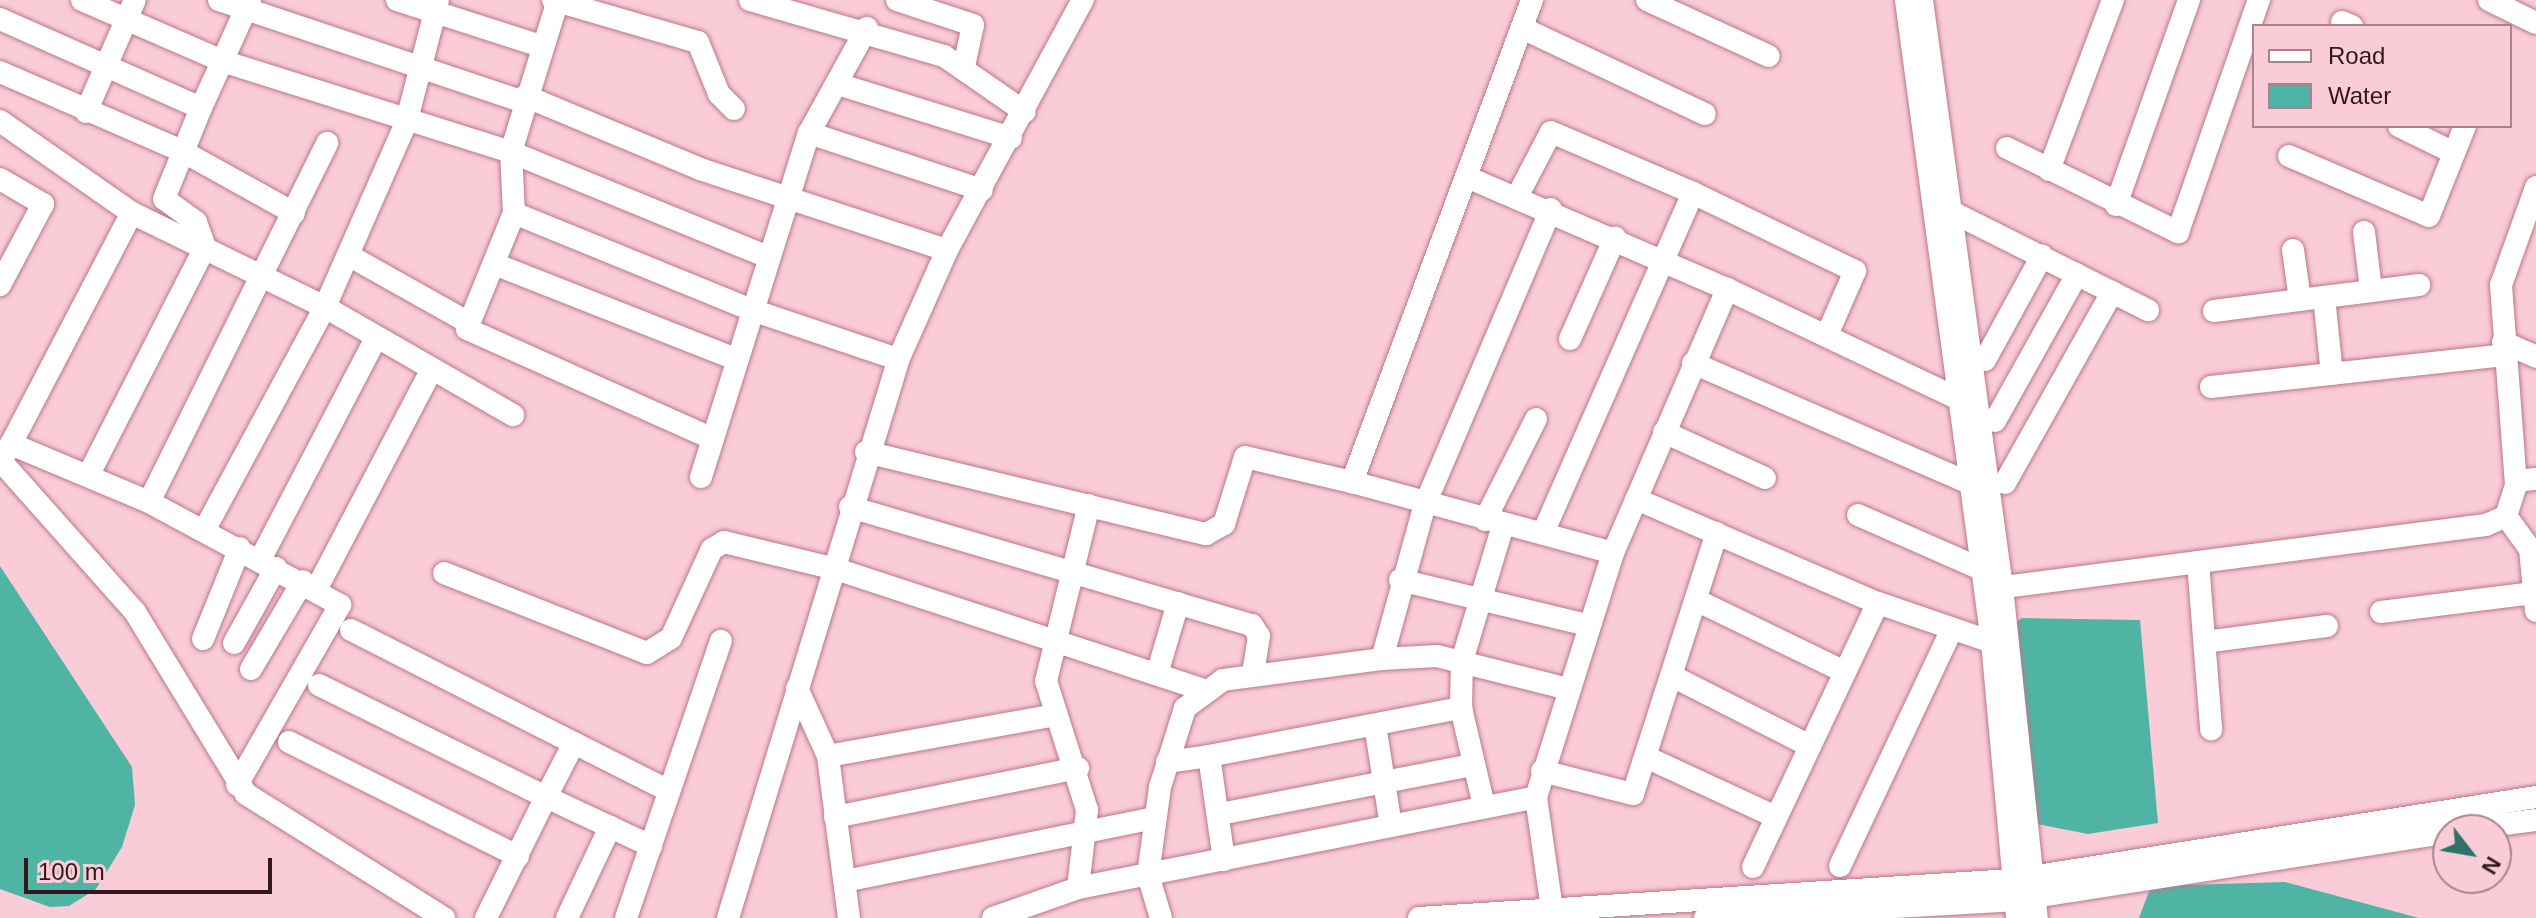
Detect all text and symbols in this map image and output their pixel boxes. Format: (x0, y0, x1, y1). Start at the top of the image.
legend (2252, 24, 2512, 128)
text: Road (2328, 42, 2385, 69)
text: Water (2328, 82, 2391, 109)
north arrow (2432, 814, 2512, 894)
scale bar (28, 842, 276, 892)
text: N (2476, 852, 2506, 879)
text: 100 m (38, 858, 105, 885)

